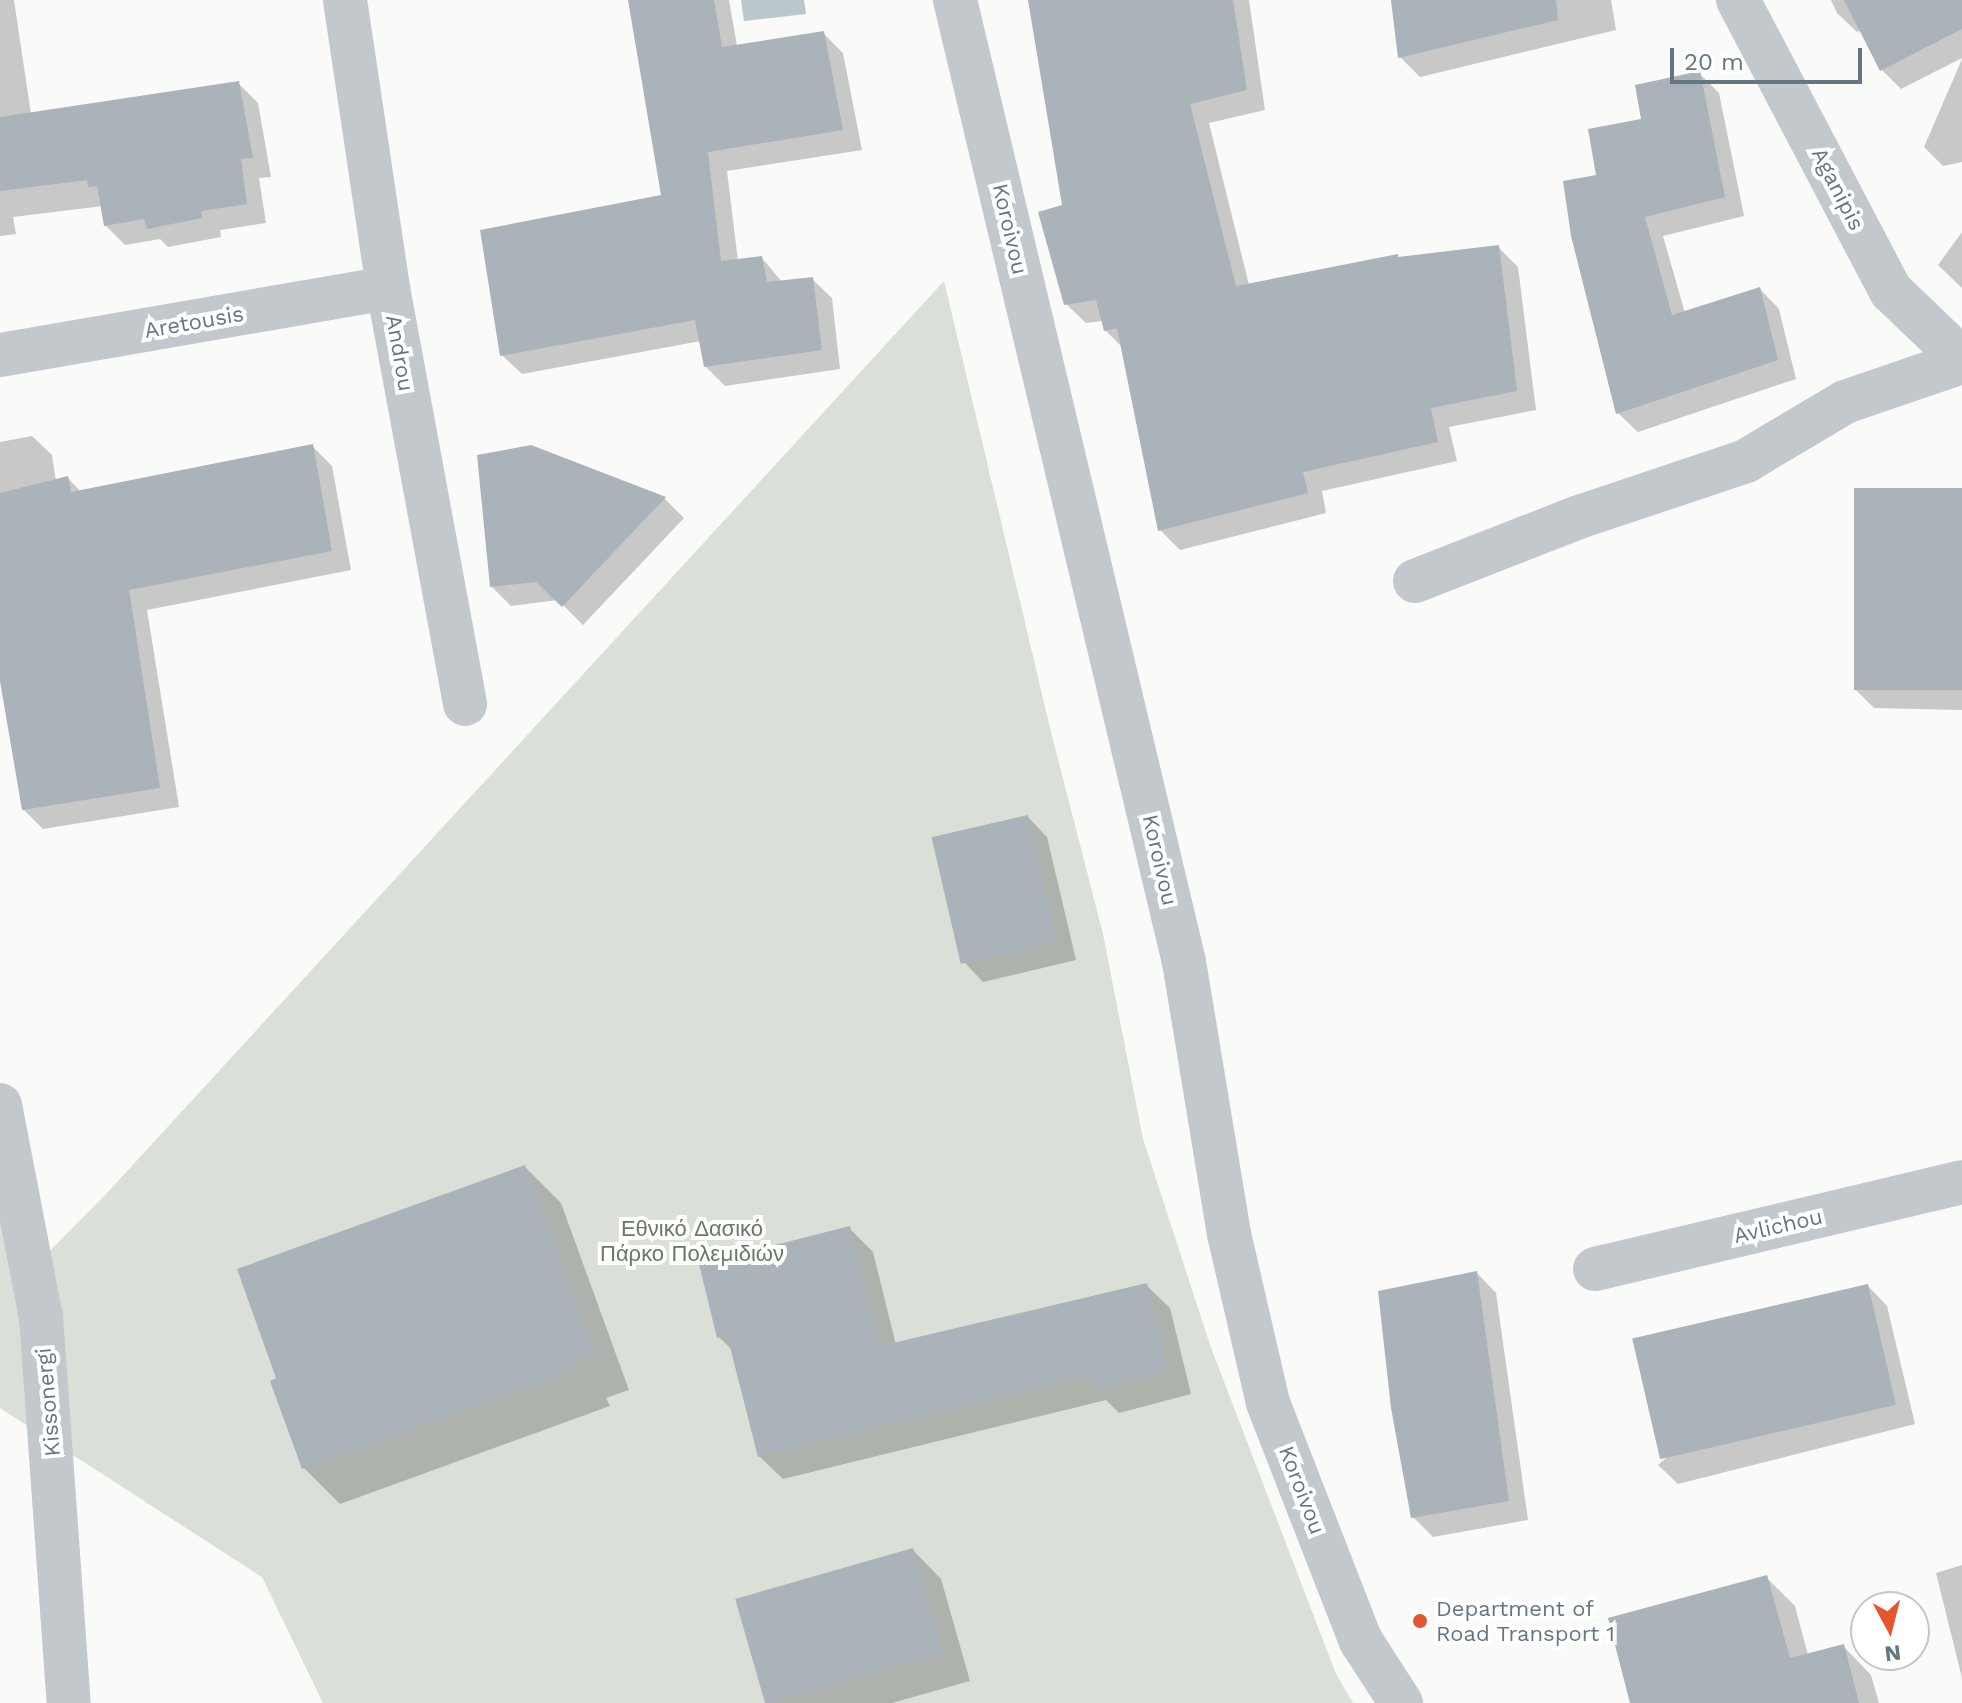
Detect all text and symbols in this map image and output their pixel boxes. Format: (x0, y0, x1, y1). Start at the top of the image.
scale bar (1674, 32, 1866, 82)
text: 20 m (1684, 48, 1744, 76)
street label: Aganipis (1806, 143, 1870, 235)
street label: Koroivou (987, 181, 1033, 277)
street label: Aretousis (142, 300, 246, 344)
street label: Androu (380, 313, 420, 393)
street label: Koroivou (1137, 812, 1183, 908)
street label: Avlichou (1731, 1203, 1825, 1249)
park label: Εθνικό Δασικό Πάρκο Πολεμιδιών (600, 1215, 784, 1266)
street label: Kissonergi (30, 1347, 66, 1457)
street label: Koroivou (1273, 1442, 1331, 1538)
north arrow (1850, 1591, 1930, 1671)
place label: Department of Road Transport 1 (1436, 1595, 1616, 1646)
marker: Department of Road Transport 1 (1411, 1612, 1429, 1630)
text: N (1883, 1640, 1902, 1667)

